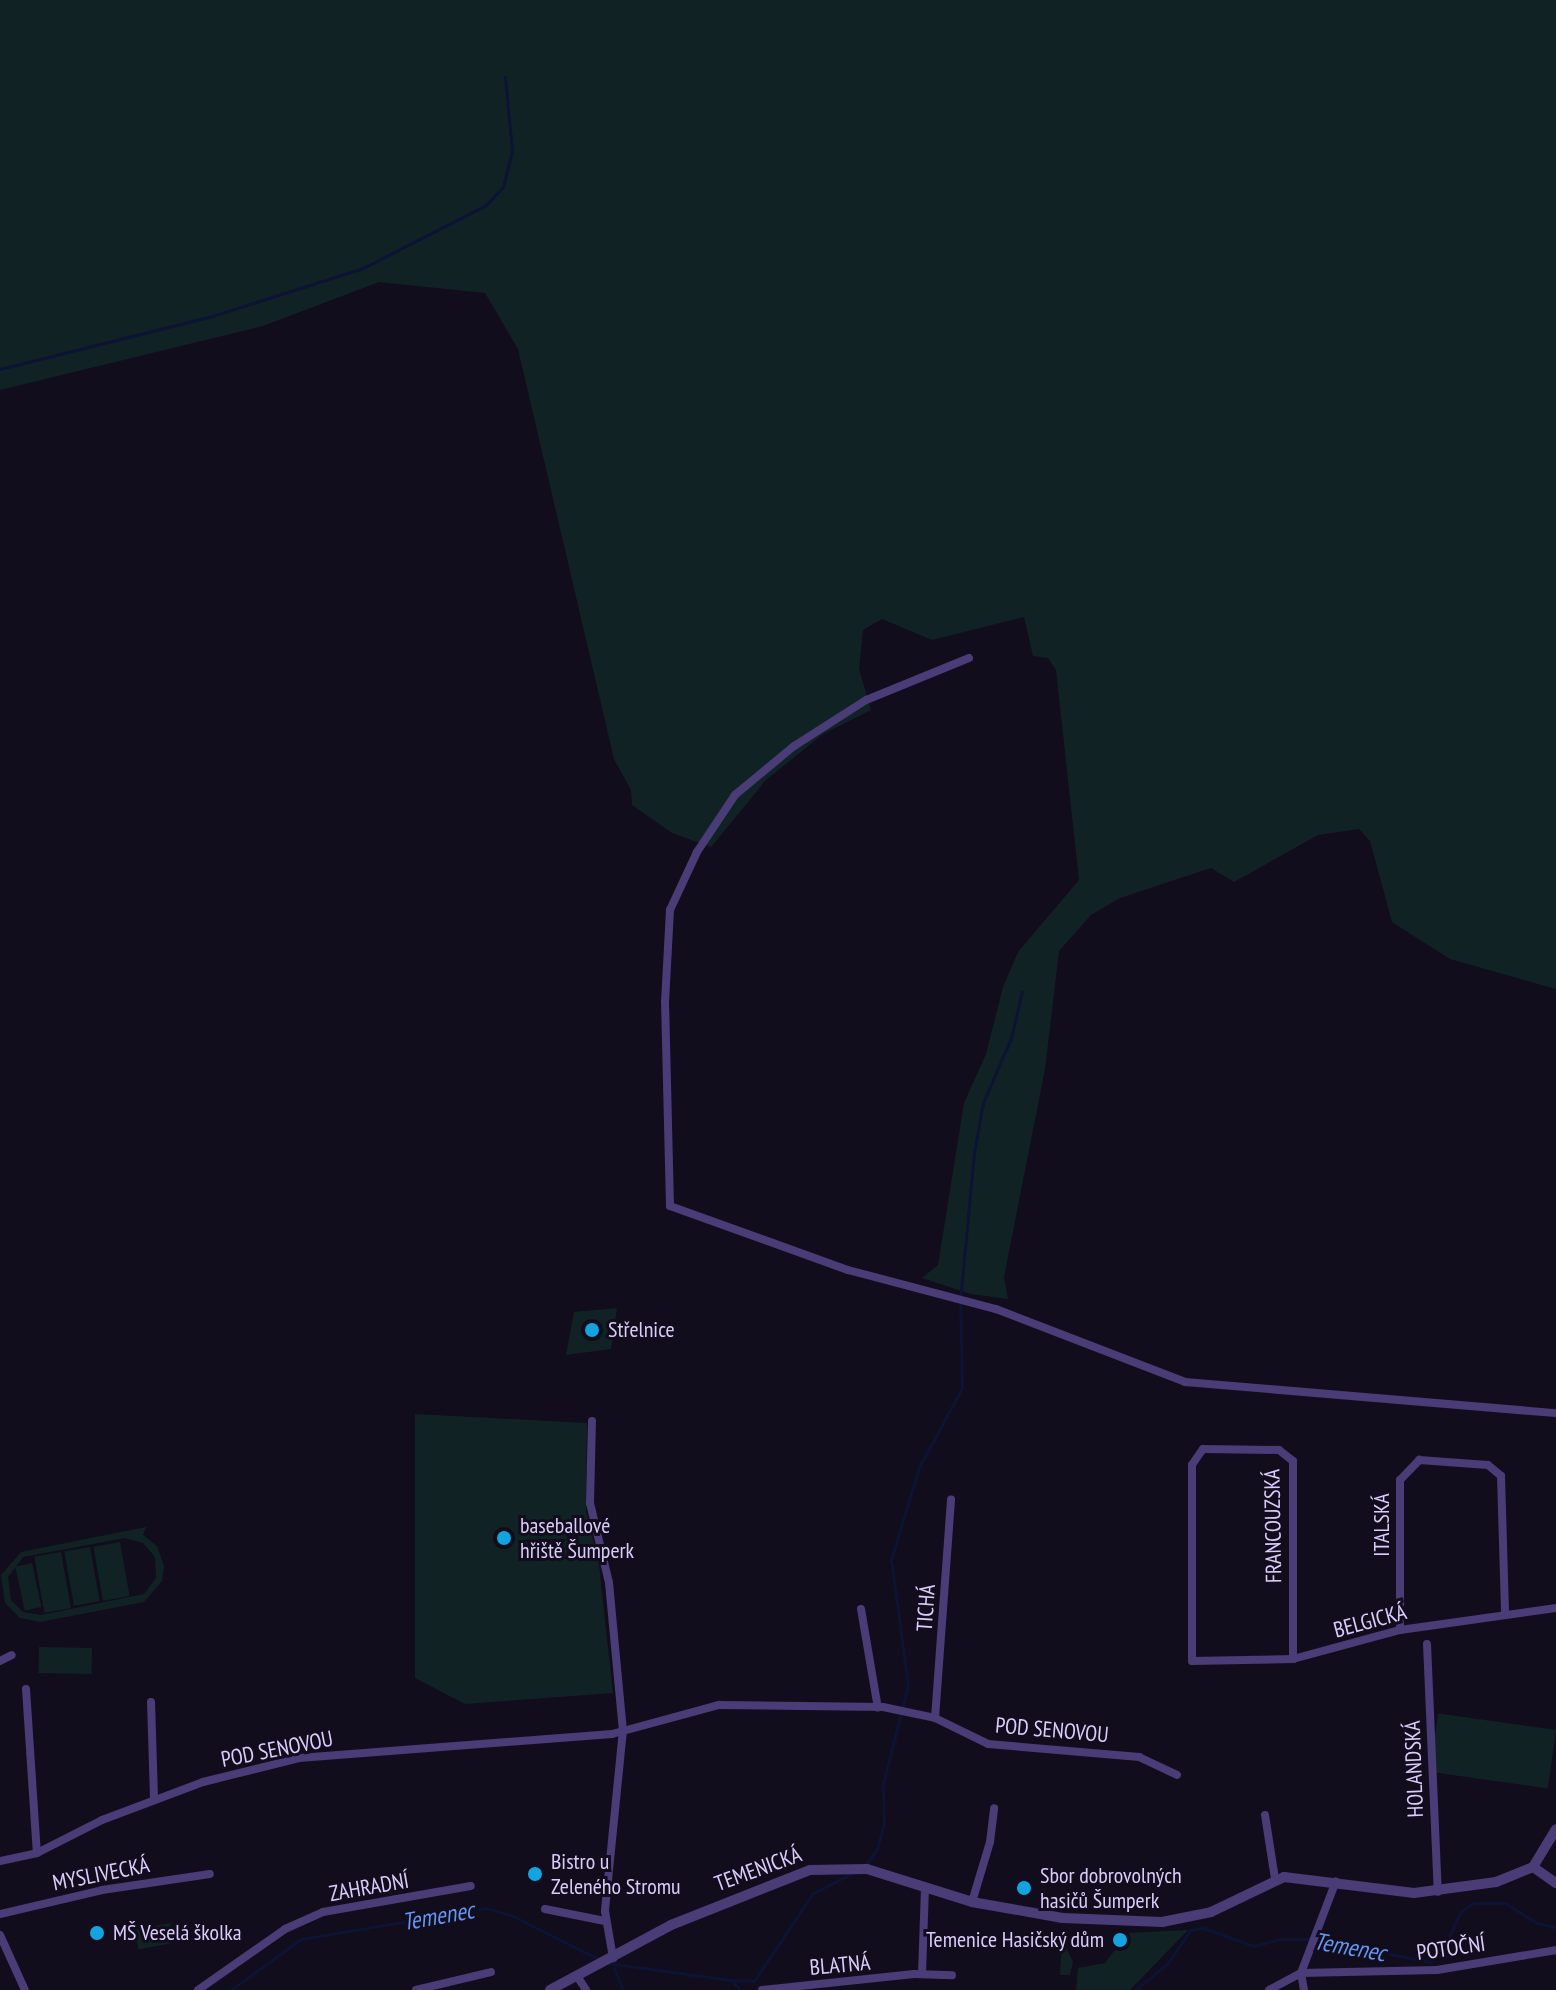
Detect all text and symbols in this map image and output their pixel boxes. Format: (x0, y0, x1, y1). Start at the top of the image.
place label: Střelnice (608, 1317, 675, 1343)
marker: Střelnice (583, 1321, 601, 1339)
street label: FRANCOUZSKÁ (1259, 1469, 1287, 1583)
street label: ITALSKÁ (1369, 1493, 1395, 1557)
place label: baseballové hřiště Šumperk (520, 1512, 634, 1564)
marker: baseballové hřiště Šumperk (495, 1529, 513, 1547)
street label: TICHÁ (911, 1584, 941, 1632)
street label: BELGICKÁ (1331, 1599, 1409, 1643)
street label: POD SENOVOU (994, 1712, 1110, 1748)
street label: HOLANDSKÁ (1399, 1720, 1429, 1818)
street label: POD SENOVOU (219, 1725, 335, 1773)
street label: TEMENICKÁ (711, 1841, 805, 1897)
place label: Bistro u Zeleného Stromu (551, 1848, 681, 1900)
street label: MYSLIVECKÁ (50, 1852, 152, 1896)
place label: Sbor dobrovolných hasičů Šumperk (1040, 1862, 1182, 1914)
marker: Bistro u Zeleného Stromu (526, 1865, 544, 1883)
street label: ZAHRADNÍ (327, 1867, 411, 1907)
marker: Sbor dobrovolných hasičů Šumperk (1015, 1879, 1033, 1897)
water label: Temenec (400, 1896, 476, 1936)
place label: MŠ Veselá školka (113, 1920, 242, 1946)
marker: MŠ Veselá školka (88, 1924, 106, 1942)
place label: Temenice Hasičský dům (925, 1927, 1104, 1953)
water label: Temenec (1312, 1927, 1388, 1967)
street label: POTOČNÍ (1415, 1930, 1487, 1966)
marker: Temenice Hasičský dům (1111, 1931, 1129, 1949)
street label: BLATNÁ (809, 1949, 871, 1981)

